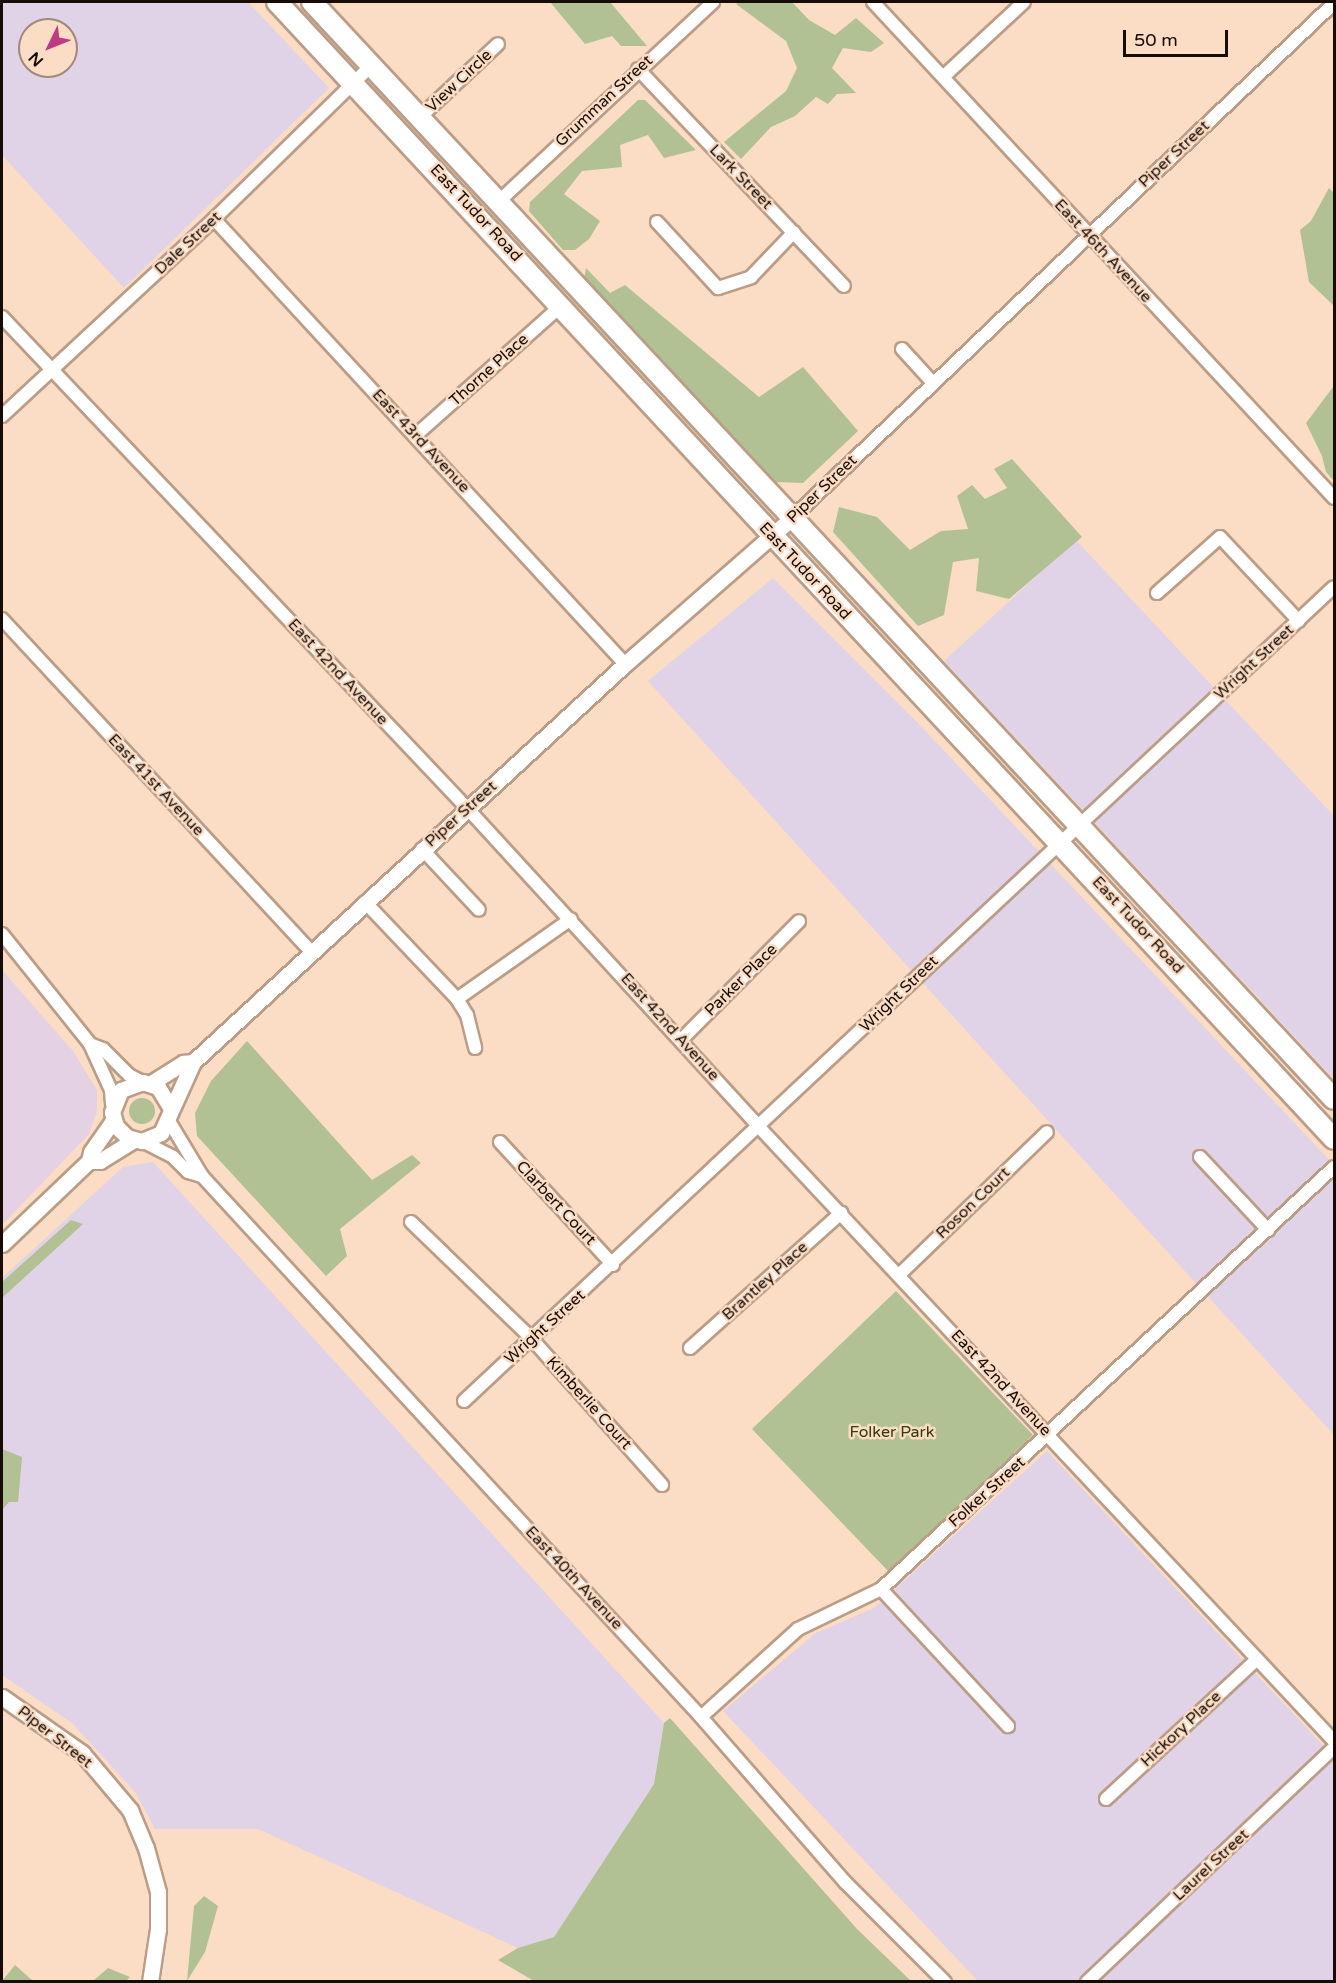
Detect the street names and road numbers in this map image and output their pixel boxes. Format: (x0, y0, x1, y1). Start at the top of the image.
street label: View Circle (422, 46, 496, 116)
street label: Grumman Street (551, 51, 657, 151)
street label: Piper Street (1135, 116, 1213, 192)
street label: Lark Street (705, 140, 777, 214)
street label: East Tudor Road (426, 160, 526, 266)
street label: East 46th Avenue (1050, 195, 1156, 307)
street label: Dale Street (151, 207, 225, 279)
street label: Thorne Place (446, 330, 532, 410)
street label: East 43rd Avenue (368, 385, 474, 497)
street label: Piper Street (783, 451, 861, 527)
street label: East Tudor Road (755, 518, 855, 624)
street label: East 42nd Avenue (284, 615, 392, 729)
street label: Wright Street (1210, 620, 1298, 704)
street label: East 41st Avenue (104, 730, 208, 840)
street label: Piper Street (421, 777, 501, 851)
street label: East Tudor Road (1088, 872, 1188, 978)
street label: Parker Place (701, 940, 781, 1020)
street label: Wright Street (856, 952, 942, 1036)
street label: East 42nd Avenue (617, 969, 723, 1085)
street label: Clarbert Court (512, 1157, 600, 1249)
street label: Roson Court (932, 1163, 1014, 1243)
street label: Brantley Place (718, 1238, 812, 1324)
street label: Wright Street (501, 1286, 589, 1368)
street label: East 42nd Avenue (947, 1326, 1055, 1440)
street label: Kimberlie Court (542, 1353, 636, 1453)
street label: Folker Street (945, 1453, 1029, 1531)
street label: East 40th Avenue (521, 1522, 627, 1634)
street label: Hickory Place (1137, 1687, 1225, 1771)
street label: Piper Street (14, 1702, 96, 1772)
street label: Laurel Street (1169, 1825, 1253, 1905)

